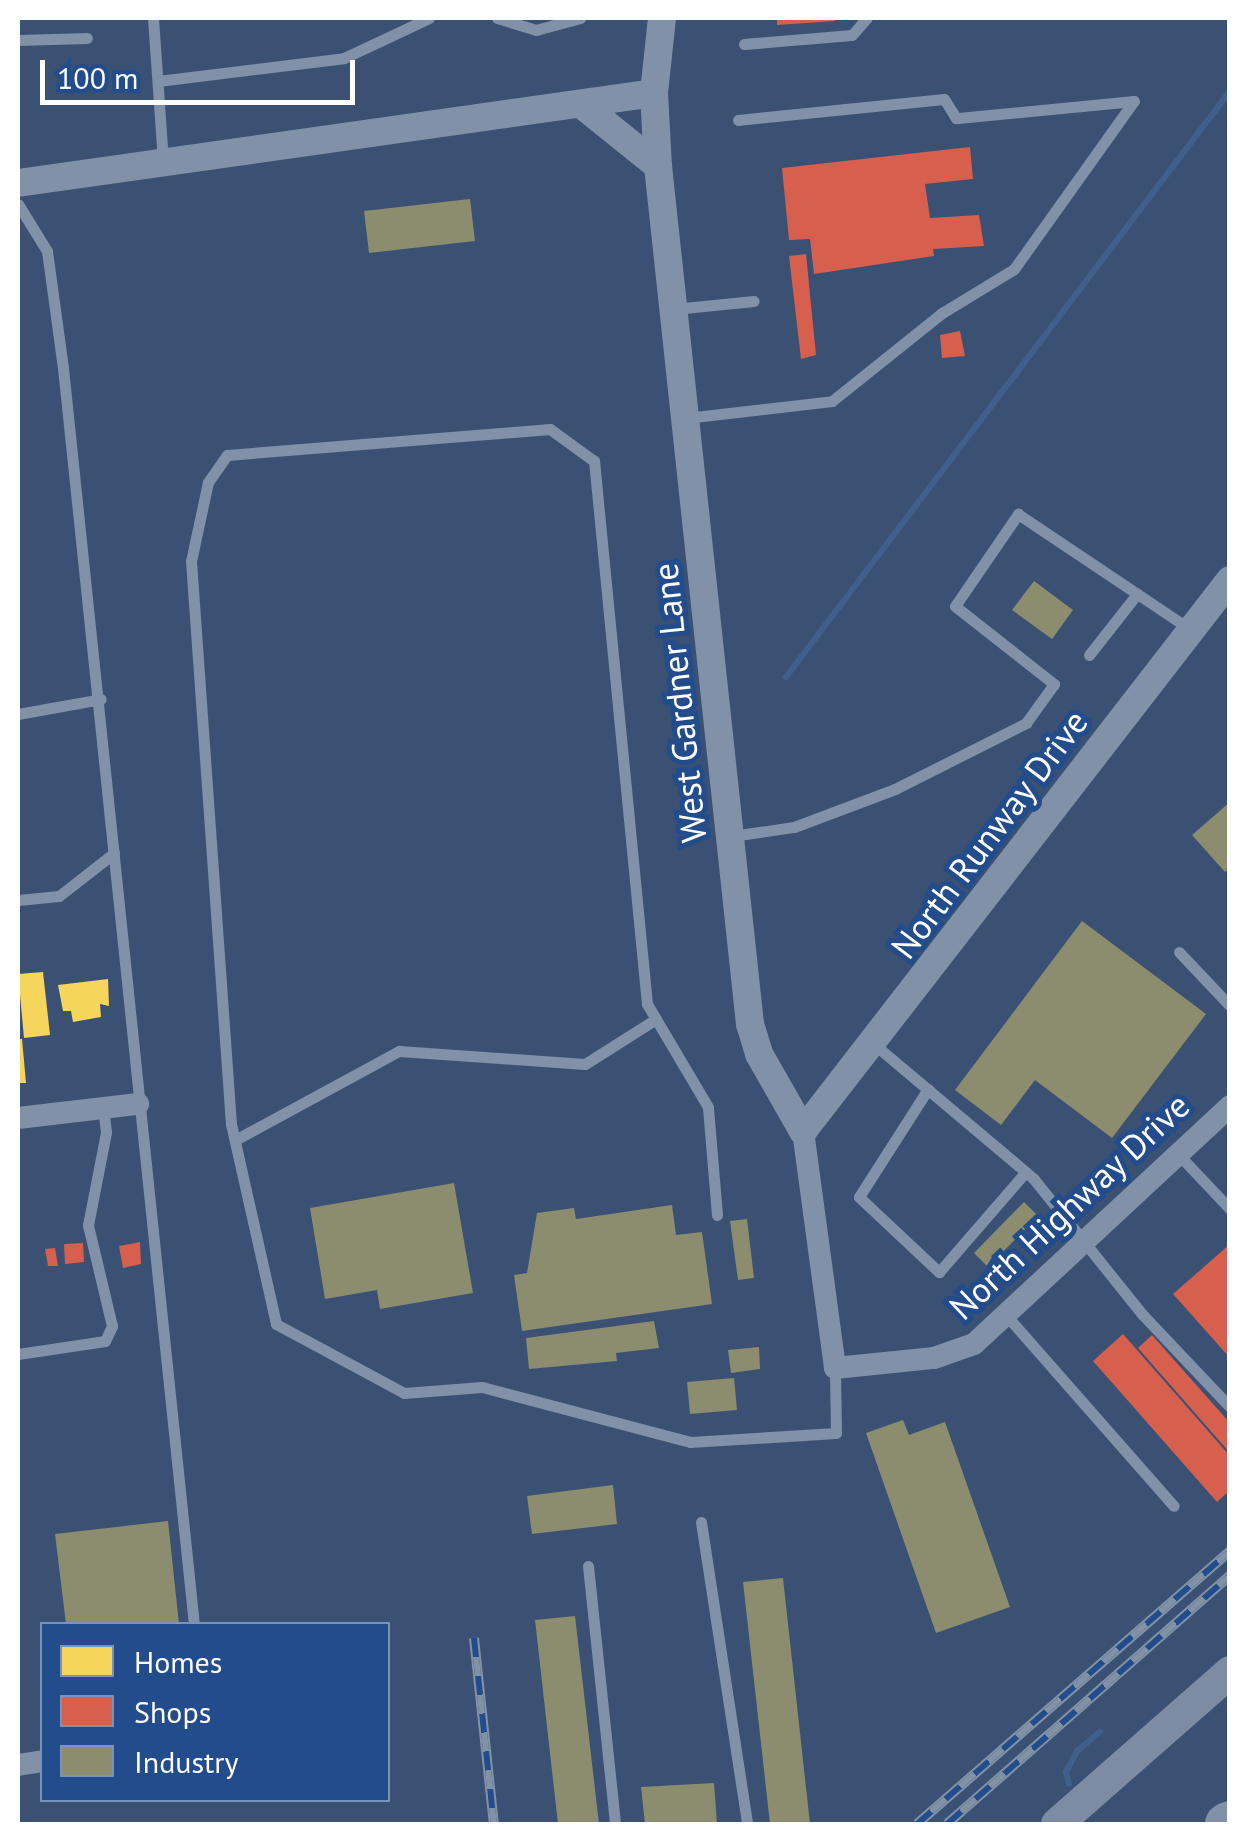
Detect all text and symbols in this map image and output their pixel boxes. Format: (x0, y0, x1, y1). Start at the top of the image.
scale bar (45, 40, 360, 102)
text: 100 m (57, 58, 138, 97)
street label: West Gardner Lane (643, 561, 715, 845)
street label: North Runway Drive (882, 701, 1096, 967)
street label: North Highway Drive (940, 1084, 1198, 1328)
legend (40, 1622, 390, 1802)
text: Homes (134, 1642, 222, 1681)
text: Shops (134, 1692, 211, 1731)
text: Industry (134, 1742, 238, 1781)

